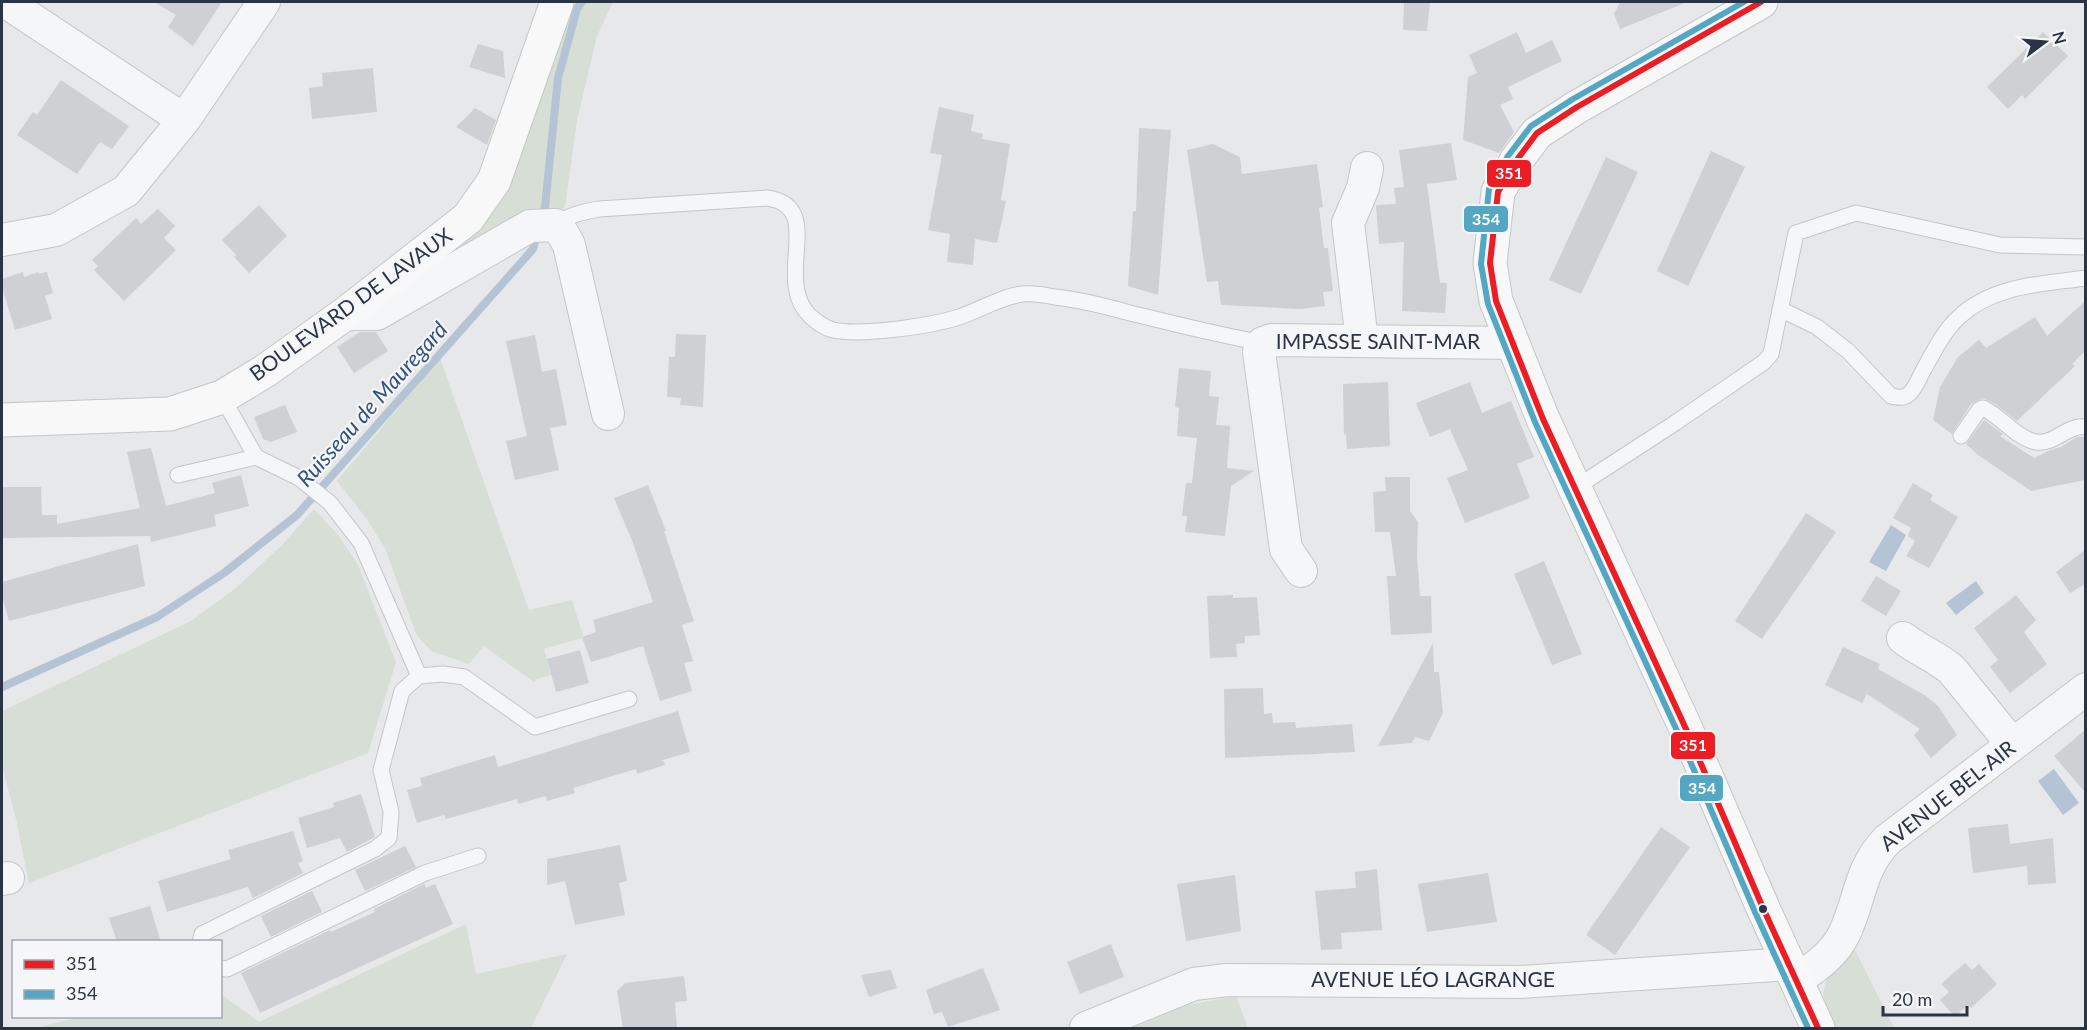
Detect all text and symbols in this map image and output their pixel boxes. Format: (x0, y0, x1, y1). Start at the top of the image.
north arrow (2015, 12, 2075, 72)
text: N (2049, 29, 2071, 46)
line badge: 351 (1486, 159, 1532, 188)
text: 351 (1495, 163, 1523, 182)
line badge: 354 (1463, 205, 1509, 233)
text: 354 (1472, 209, 1500, 228)
street label: BOULEVARD DE LAVAUX (244, 222, 456, 386)
water label: Ruisseau de Mauregard (291, 316, 453, 492)
street label: IMPASSE SAINT-MAR (1276, 328, 1481, 353)
line badge: 351 (1670, 731, 1716, 760)
street label: AVENUE BEL-AIR (1875, 734, 2020, 855)
text: 351 (1679, 735, 1707, 754)
line badge: 354 (1679, 774, 1724, 802)
text: 354 (1688, 778, 1716, 797)
unlabelled marker (1757, 903, 1769, 915)
legend (12, 940, 222, 1018)
text: 351 (66, 952, 97, 974)
street label: AVENUE LÉO LAGRANGE (1311, 966, 1555, 991)
scale bar (1883, 979, 1967, 1017)
text: 354 (66, 982, 97, 1004)
text: 20 m (1892, 988, 1932, 1010)

